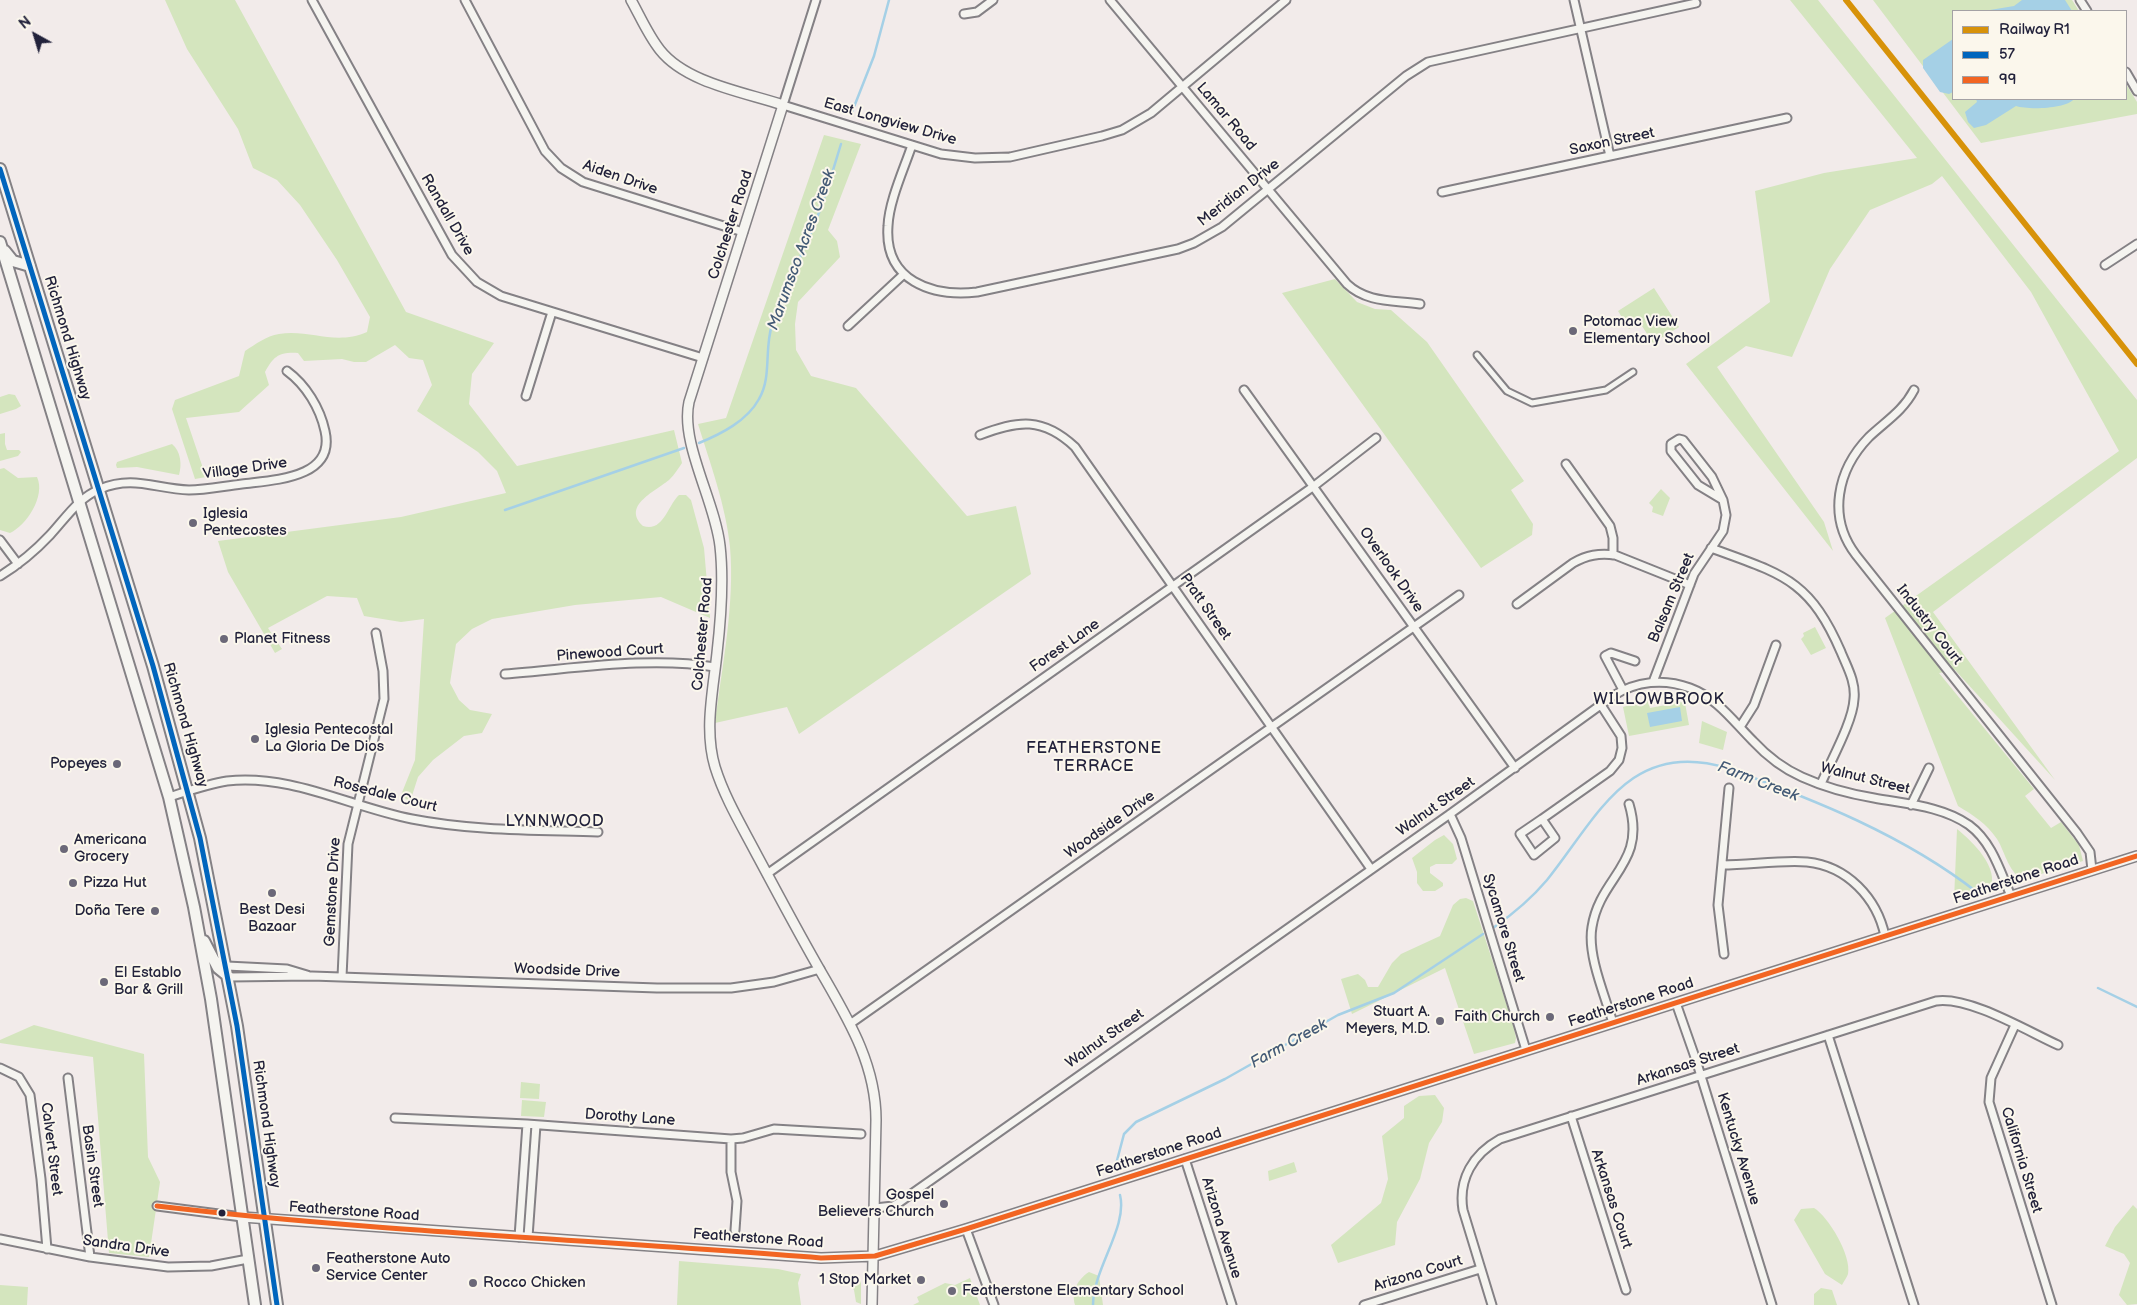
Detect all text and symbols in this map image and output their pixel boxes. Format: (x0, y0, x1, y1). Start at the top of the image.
north arrow (10, 10, 60, 60)
legend (1952, 10, 2127, 100)
text: N (16, 13, 35, 33)
text: Railway R1 (1999, 20, 2070, 39)
text: 57 (1999, 45, 2015, 64)
text: 99 (1999, 70, 2016, 89)
street label: Lamar Road (1192, 79, 1260, 155)
street label: East Longview Drive (822, 94, 958, 150)
street label: Saxon Street (1568, 124, 1656, 160)
street label: Meridian Drive (1194, 155, 1284, 231)
street label: Aiden Drive (580, 157, 660, 199)
water label: Marumsco Acres Creek (764, 167, 840, 333)
street label: Colchester Road (705, 168, 757, 282)
street label: Randall Drive (417, 171, 477, 259)
street label: Richmond Highway (40, 274, 94, 402)
place label: Potomac View Elementary School (1583, 313, 1710, 348)
marker: Potomac View Elementary School (1567, 325, 1579, 337)
street label: Village Drive (202, 454, 288, 484)
place label: Iglesia Pentecostes (203, 505, 287, 540)
marker: Iglesia Pentecostes (187, 517, 199, 529)
street label: Overlook Drive (1355, 524, 1427, 616)
street label: Balsam Street (1645, 550, 1699, 646)
street label: Pratt Street (1175, 570, 1235, 644)
street label: Colchester Road (689, 577, 717, 691)
street label: Industry Court (1892, 581, 1966, 669)
street label: Forest Lane (1027, 615, 1103, 677)
place label: Planet Fitness (234, 630, 330, 648)
marker: Planet Fitness (218, 633, 230, 645)
street label: Pinewood Court (556, 640, 664, 666)
street label: Richmond Highway (159, 661, 211, 789)
district label: WILLOWBROOK (1592, 690, 1726, 710)
place label: Iglesia Pentecostal La Gloria De Dios (265, 721, 393, 756)
marker: Iglesia Pentecostal La Gloria De Dios (249, 733, 261, 745)
district label: FEATHERSTONE TERRACE (1024, 739, 1164, 777)
place label: Popeyes (50, 755, 107, 773)
marker: Popeyes (111, 758, 123, 770)
water label: Farm Creek (1715, 758, 1801, 806)
street label: Walnut Street (1819, 759, 1911, 799)
street label: Rosedale Court (331, 773, 439, 817)
street label: Walnut Street (1393, 773, 1479, 841)
street label: Woodside Drive (1061, 787, 1159, 863)
district label: LYNNWOOD (504, 812, 606, 832)
place label: Americana Grocery (74, 831, 147, 866)
street label: Gemstone Drive (321, 837, 345, 947)
marker: Americana Grocery (58, 843, 70, 855)
street label: Featherstone Road (1951, 851, 2081, 909)
street label: Sycamore Street (1478, 872, 1528, 984)
place label: Pizza Hut (83, 874, 147, 892)
marker: Pizza Hut (67, 877, 79, 889)
marker: Best Desi Bazaar (266, 887, 278, 899)
place label: Best Desi Bazaar (239, 901, 305, 936)
place label: Doña Tere (74, 902, 145, 920)
marker: Doña Tere (149, 905, 161, 917)
street label: Woodside Drive (514, 960, 620, 982)
place label: El Establo Bar & Grill (114, 964, 183, 999)
street label: Featherstone Road (1566, 974, 1696, 1032)
marker: El Establo Bar & Grill (98, 976, 110, 988)
place label: Stuart A. Meyers, M.D. (1345, 1003, 1430, 1038)
street label: Walnut Street (1062, 1005, 1148, 1073)
place label: Faith Church (1454, 1008, 1540, 1026)
marker: Faith Church (1544, 1011, 1556, 1023)
water label: Farm Creek (1247, 1015, 1331, 1073)
marker: Stuart A. Meyers, M.D. (1434, 1015, 1446, 1027)
street label: Arkansas Street (1634, 1040, 1742, 1090)
street label: Richmond Highway (248, 1059, 284, 1189)
street label: Kentucky Avenue (1712, 1091, 1764, 1207)
street label: Calvert Street (36, 1101, 66, 1197)
street label: California Street (1996, 1105, 2046, 1215)
street label: Dorothy Lane (584, 1106, 676, 1130)
street label: Basin Street (77, 1123, 107, 1209)
street label: Featherstone Road (1094, 1124, 1224, 1182)
street label: Arkansas Court (1586, 1147, 1636, 1251)
street label: Arizona Avenue (1197, 1175, 1245, 1281)
place label: Gospel Believers Church (818, 1186, 934, 1221)
street label: Featherstone Road (288, 1198, 420, 1226)
marker: Gospel Believers Church (938, 1198, 950, 1210)
unlabelled marker (217, 1208, 227, 1218)
street label: Featherstone Road (692, 1225, 824, 1253)
street label: Sandra Drive (81, 1232, 171, 1262)
place label: Featherstone Auto Service Center (326, 1250, 451, 1285)
street label: Arizona Court (1371, 1252, 1465, 1296)
marker: Featherstone Auto Service Center (310, 1262, 322, 1274)
place label: 1 Stop Market (819, 1271, 911, 1289)
place label: Rocco Chicken (483, 1274, 586, 1292)
marker: 1 Stop Market (915, 1274, 927, 1286)
marker: Rocco Chicken (467, 1277, 479, 1289)
place label: Featherstone Elementary School (962, 1282, 1184, 1300)
marker: Featherstone Elementary School (946, 1285, 958, 1297)

